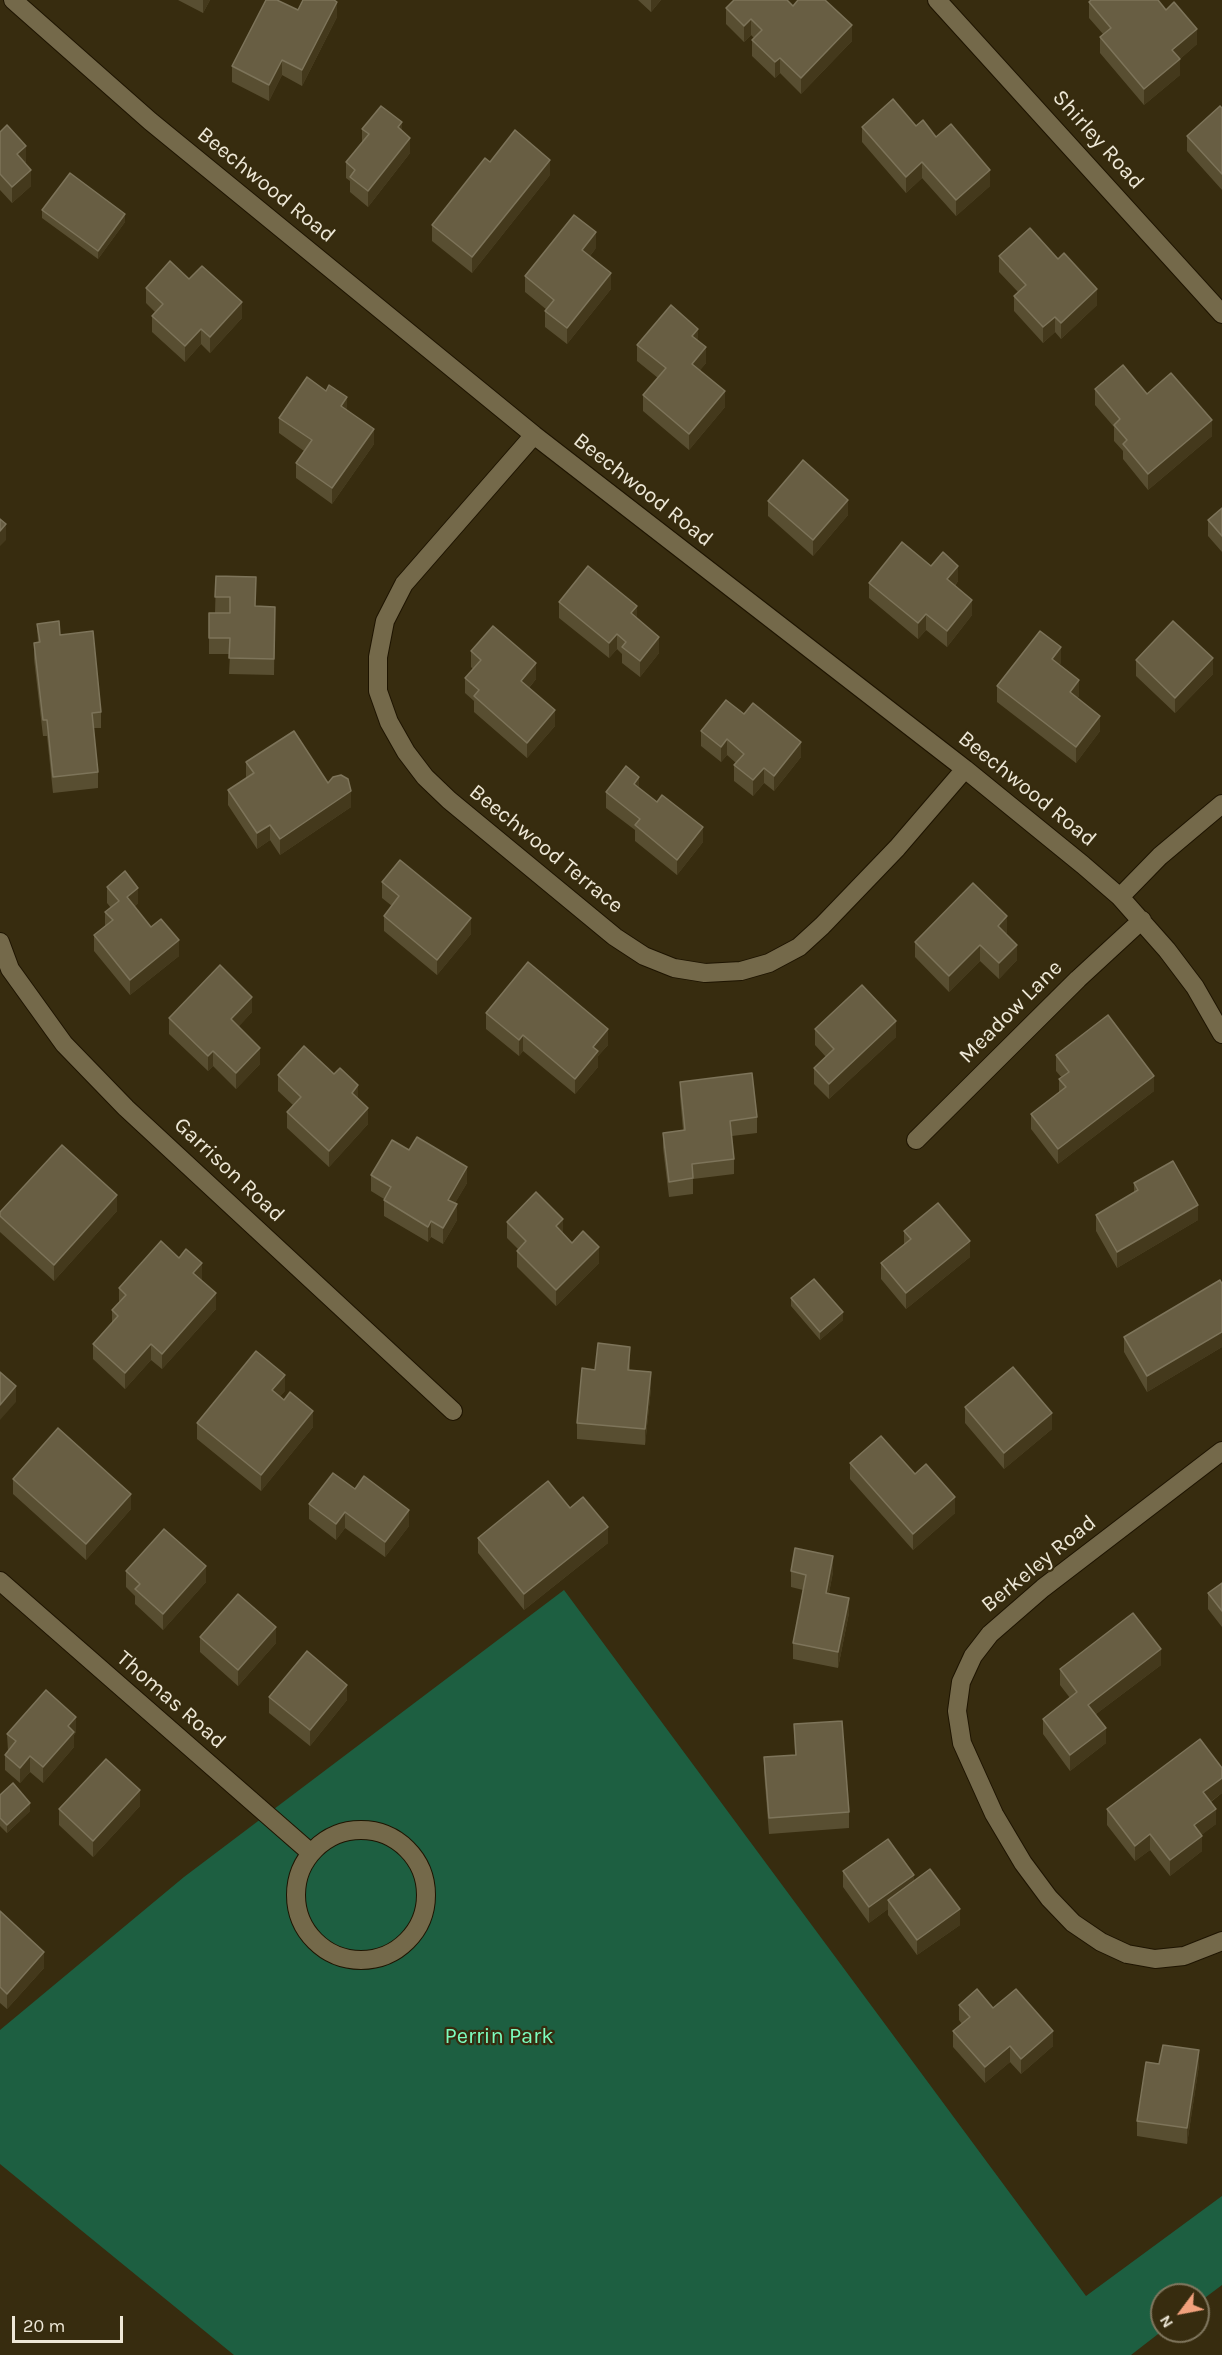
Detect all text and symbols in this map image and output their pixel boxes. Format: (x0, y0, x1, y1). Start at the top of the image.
street label: Shirley Road (1046, 85, 1150, 195)
street label: Beechwood Road (192, 121, 340, 249)
street label: Beechwood Road (568, 427, 718, 553)
street label: Beechwood Road (953, 725, 1101, 853)
street label: Beechwood Terrace (464, 779, 628, 919)
street label: Meadow Lane (954, 955, 1068, 1069)
street label: Garrison Road (168, 1112, 290, 1228)
street label: Berkeley Road (976, 1510, 1102, 1618)
street label: Thomas Road (111, 1645, 231, 1755)
park label: Perrin Park (444, 2024, 554, 2050)
north arrow (1150, 2283, 1210, 2343)
scale bar (15, 2304, 126, 2342)
text: N (1155, 2312, 1177, 2332)
text: 20 m (23, 2315, 65, 2337)

